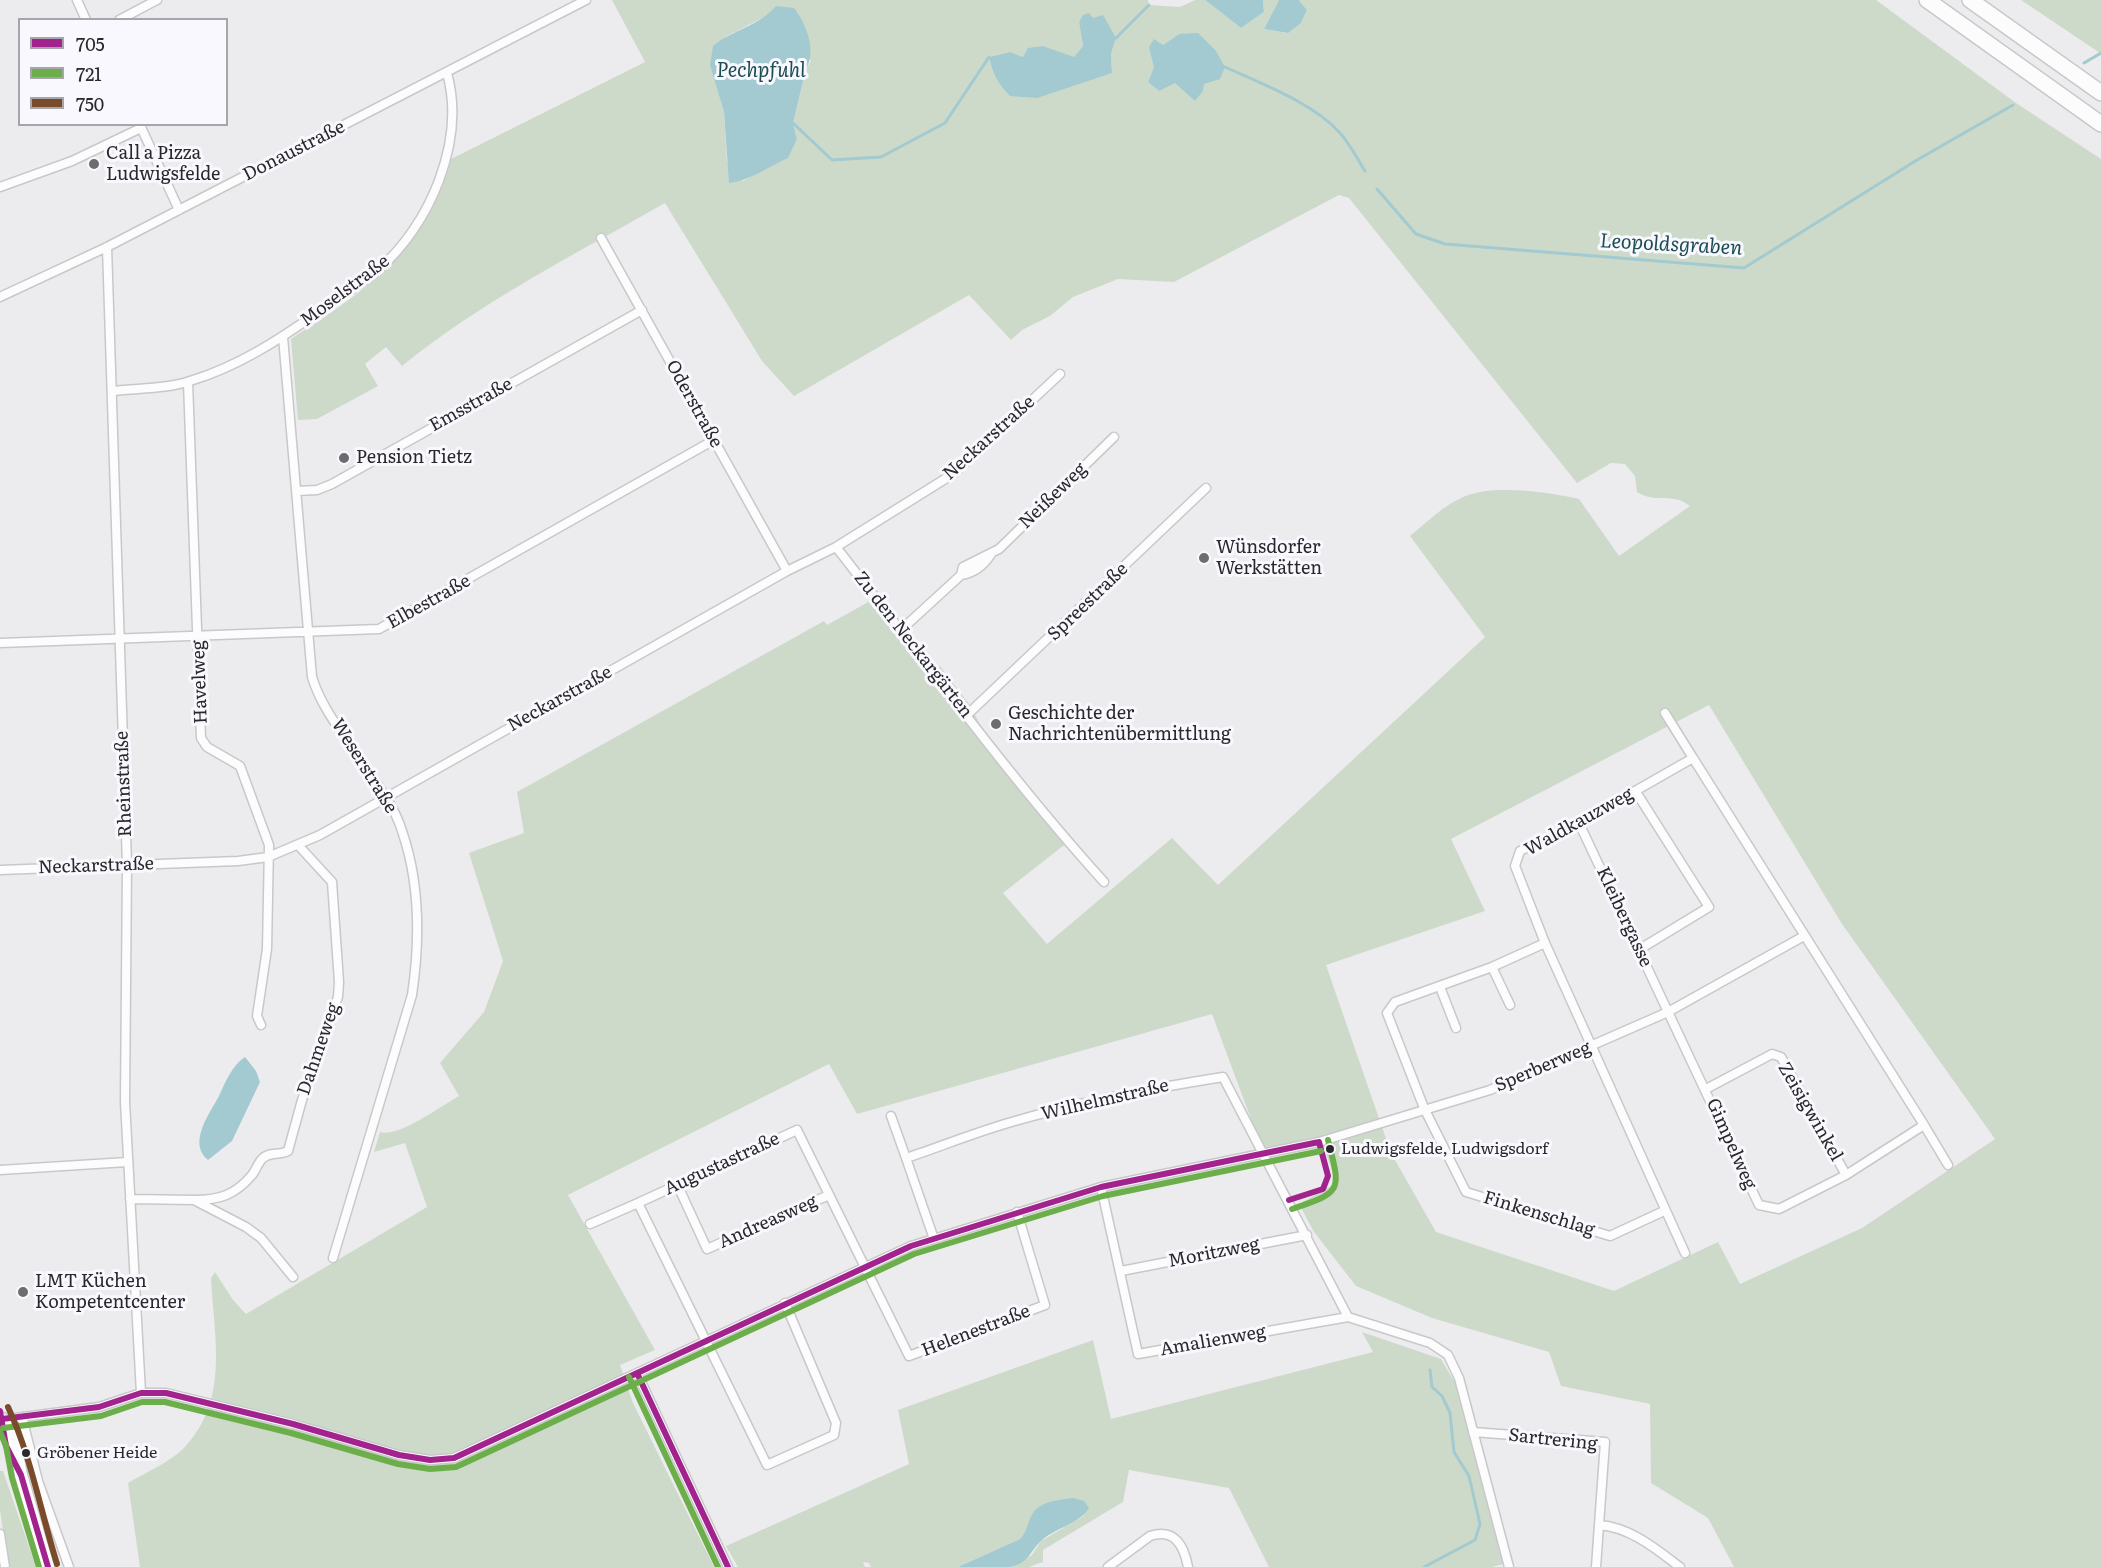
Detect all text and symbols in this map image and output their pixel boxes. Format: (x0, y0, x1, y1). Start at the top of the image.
legend (18, 18, 228, 126)
text: 705 (76, 30, 105, 57)
water label: Pechpfuhl (716, 59, 806, 83)
text: 721 (76, 60, 102, 87)
text: 750 (76, 90, 104, 117)
street label: Donaustraße (240, 116, 348, 186)
place label: Call a Pizza Ludwigsfelde (106, 143, 220, 186)
marker: Call a Pizza Ludwigsfelde (87, 157, 101, 171)
water label: Leopoldsgraben (1599, 229, 1743, 261)
street label: Moselstraße (296, 251, 394, 331)
street label: Oderstraße (661, 356, 727, 452)
street label: Emsstraße (426, 373, 516, 437)
street label: Neckarstraße (939, 391, 1039, 485)
place label: Pension Tietz (356, 447, 472, 469)
marker: Pension Tietz (337, 451, 351, 465)
street label: Neißeweg (1015, 459, 1091, 533)
place label: Wünsdorfer Werkstätten (1216, 537, 1322, 580)
marker: Wünsdorfer Werkstätten (1197, 551, 1211, 565)
street label: Spreestraße (1043, 558, 1133, 646)
street label: Zu den Neckargärten (849, 568, 977, 722)
street label: Elbestraße (384, 570, 474, 634)
street label: Havelweg (188, 640, 212, 724)
street label: Neckarstraße (504, 661, 616, 737)
place label: Geschichte der Nachrichtenübermittlung (1008, 703, 1231, 746)
street label: Weserstraße (326, 715, 402, 817)
marker: Geschichte der Nachrichtenübermittlung (989, 717, 1003, 731)
street label: Rheinstraße (111, 730, 137, 838)
street label: Waldkauzweg (1521, 783, 1637, 861)
street label: Neckarstraße (38, 853, 154, 879)
street label: Kleibergasse (1591, 863, 1657, 971)
street label: Dahmeweg (293, 1000, 345, 1098)
street label: Sperberweg (1492, 1037, 1594, 1097)
street label: Zeisigwinkel (1773, 1059, 1847, 1165)
street label: Wilhelmstraße (1039, 1075, 1171, 1125)
street label: Gimpelweg (1701, 1095, 1761, 1193)
street label: Augustastraße (661, 1128, 783, 1200)
place label: Ludwigsfelde, Ludwigsdorf (1341, 1139, 1548, 1159)
marker: Ludwigsfelde, Ludwigsdorf (1324, 1143, 1336, 1155)
street label: Finkenschlag (1481, 1187, 1597, 1241)
street label: Andreasweg (715, 1191, 821, 1253)
street label: Moritzweg (1166, 1234, 1262, 1272)
place label: LMT Küchen Kompetentcenter (35, 1271, 185, 1314)
marker: LMT Küchen Kompetentcenter (16, 1285, 30, 1299)
street label: Helenestraße (919, 1300, 1033, 1362)
street label: Amalienweg (1158, 1321, 1268, 1361)
street label: Sartrering (1507, 1425, 1599, 1455)
place label: Gröbener Heide (37, 1443, 157, 1463)
marker: Gröbener Heide (20, 1447, 32, 1459)

